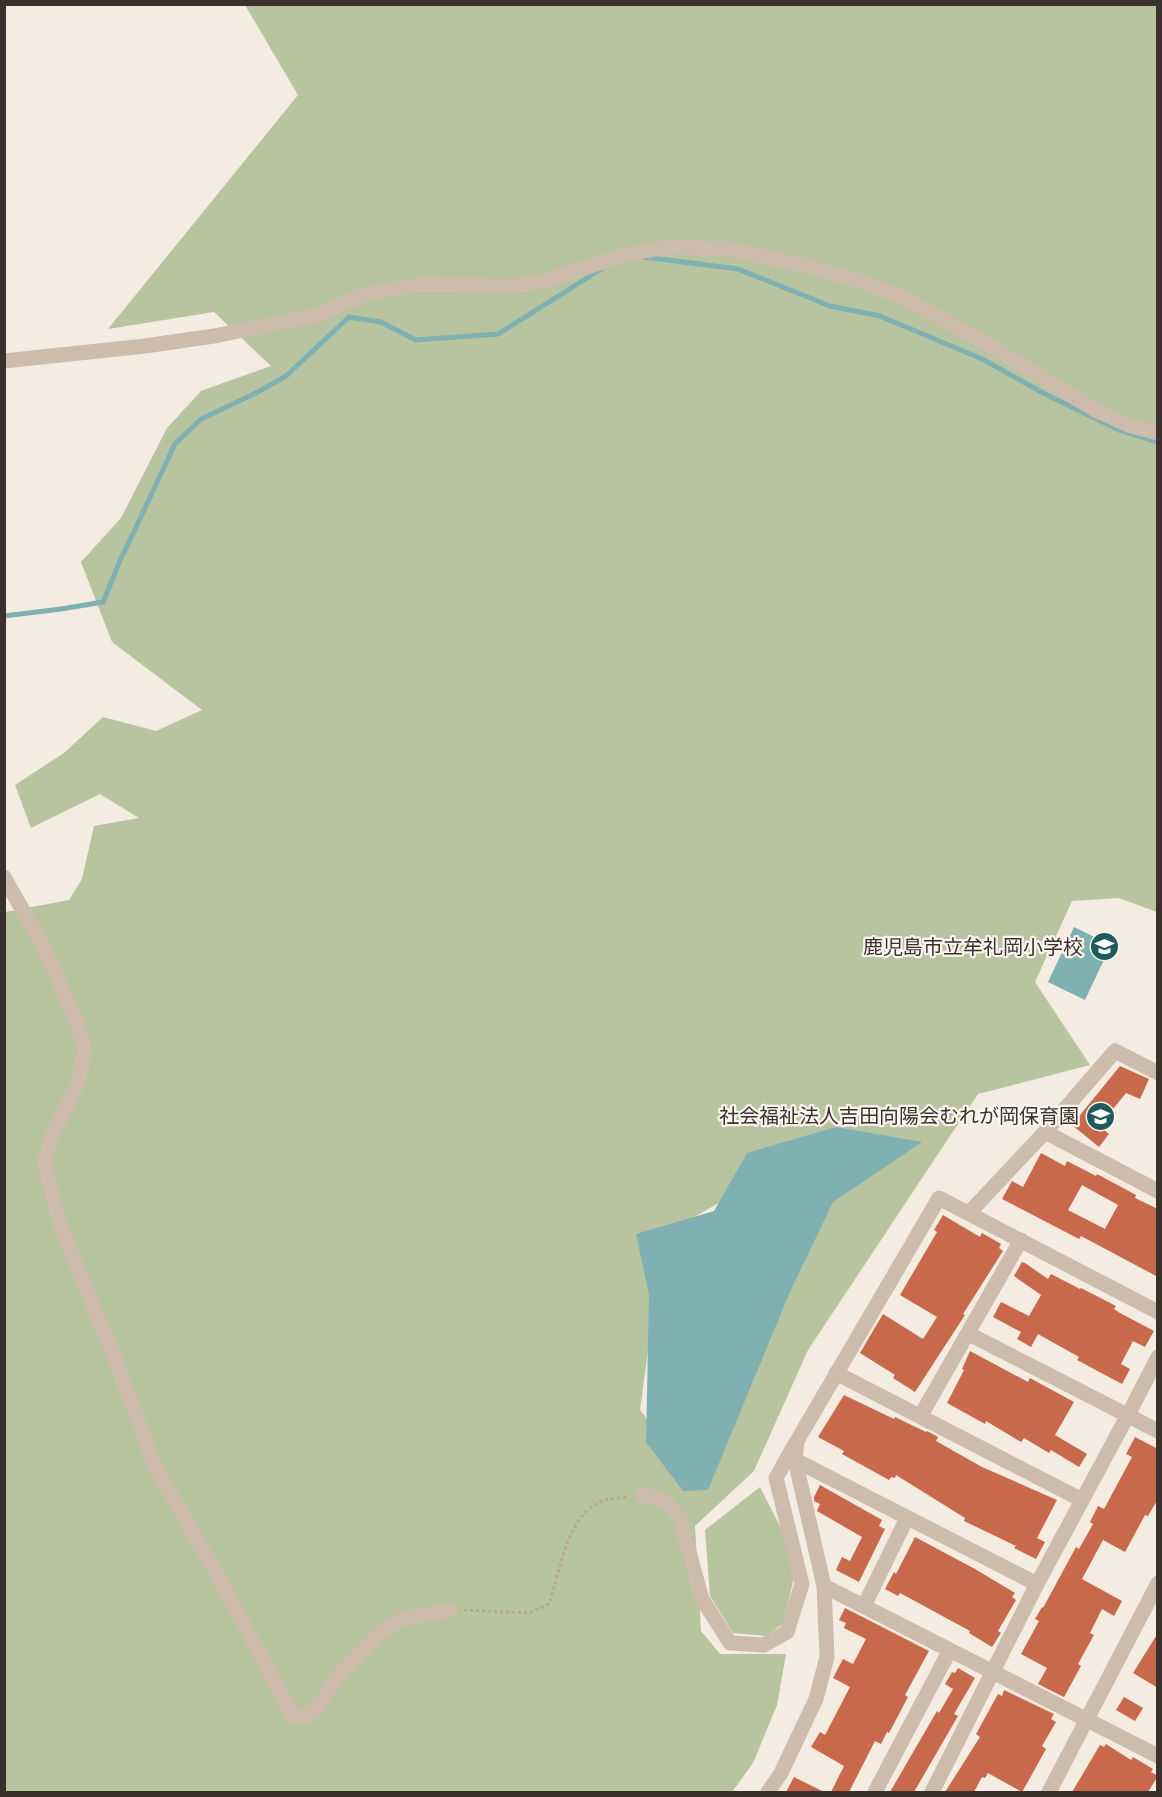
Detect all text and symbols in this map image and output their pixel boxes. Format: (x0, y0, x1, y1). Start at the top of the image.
school or university icon: 鹿児島市立牟礼岡小学校 (1088, 931, 1120, 963)
place label: 鹿児島市立牟礼岡小学校 (863, 935, 1083, 959)
school or university icon: 社会福祉法人吉田向陽会むれが岡保育園 (1084, 1100, 1116, 1132)
place label: 社会福祉法人吉田向陽会むれが岡保育園 (719, 1104, 1079, 1128)

